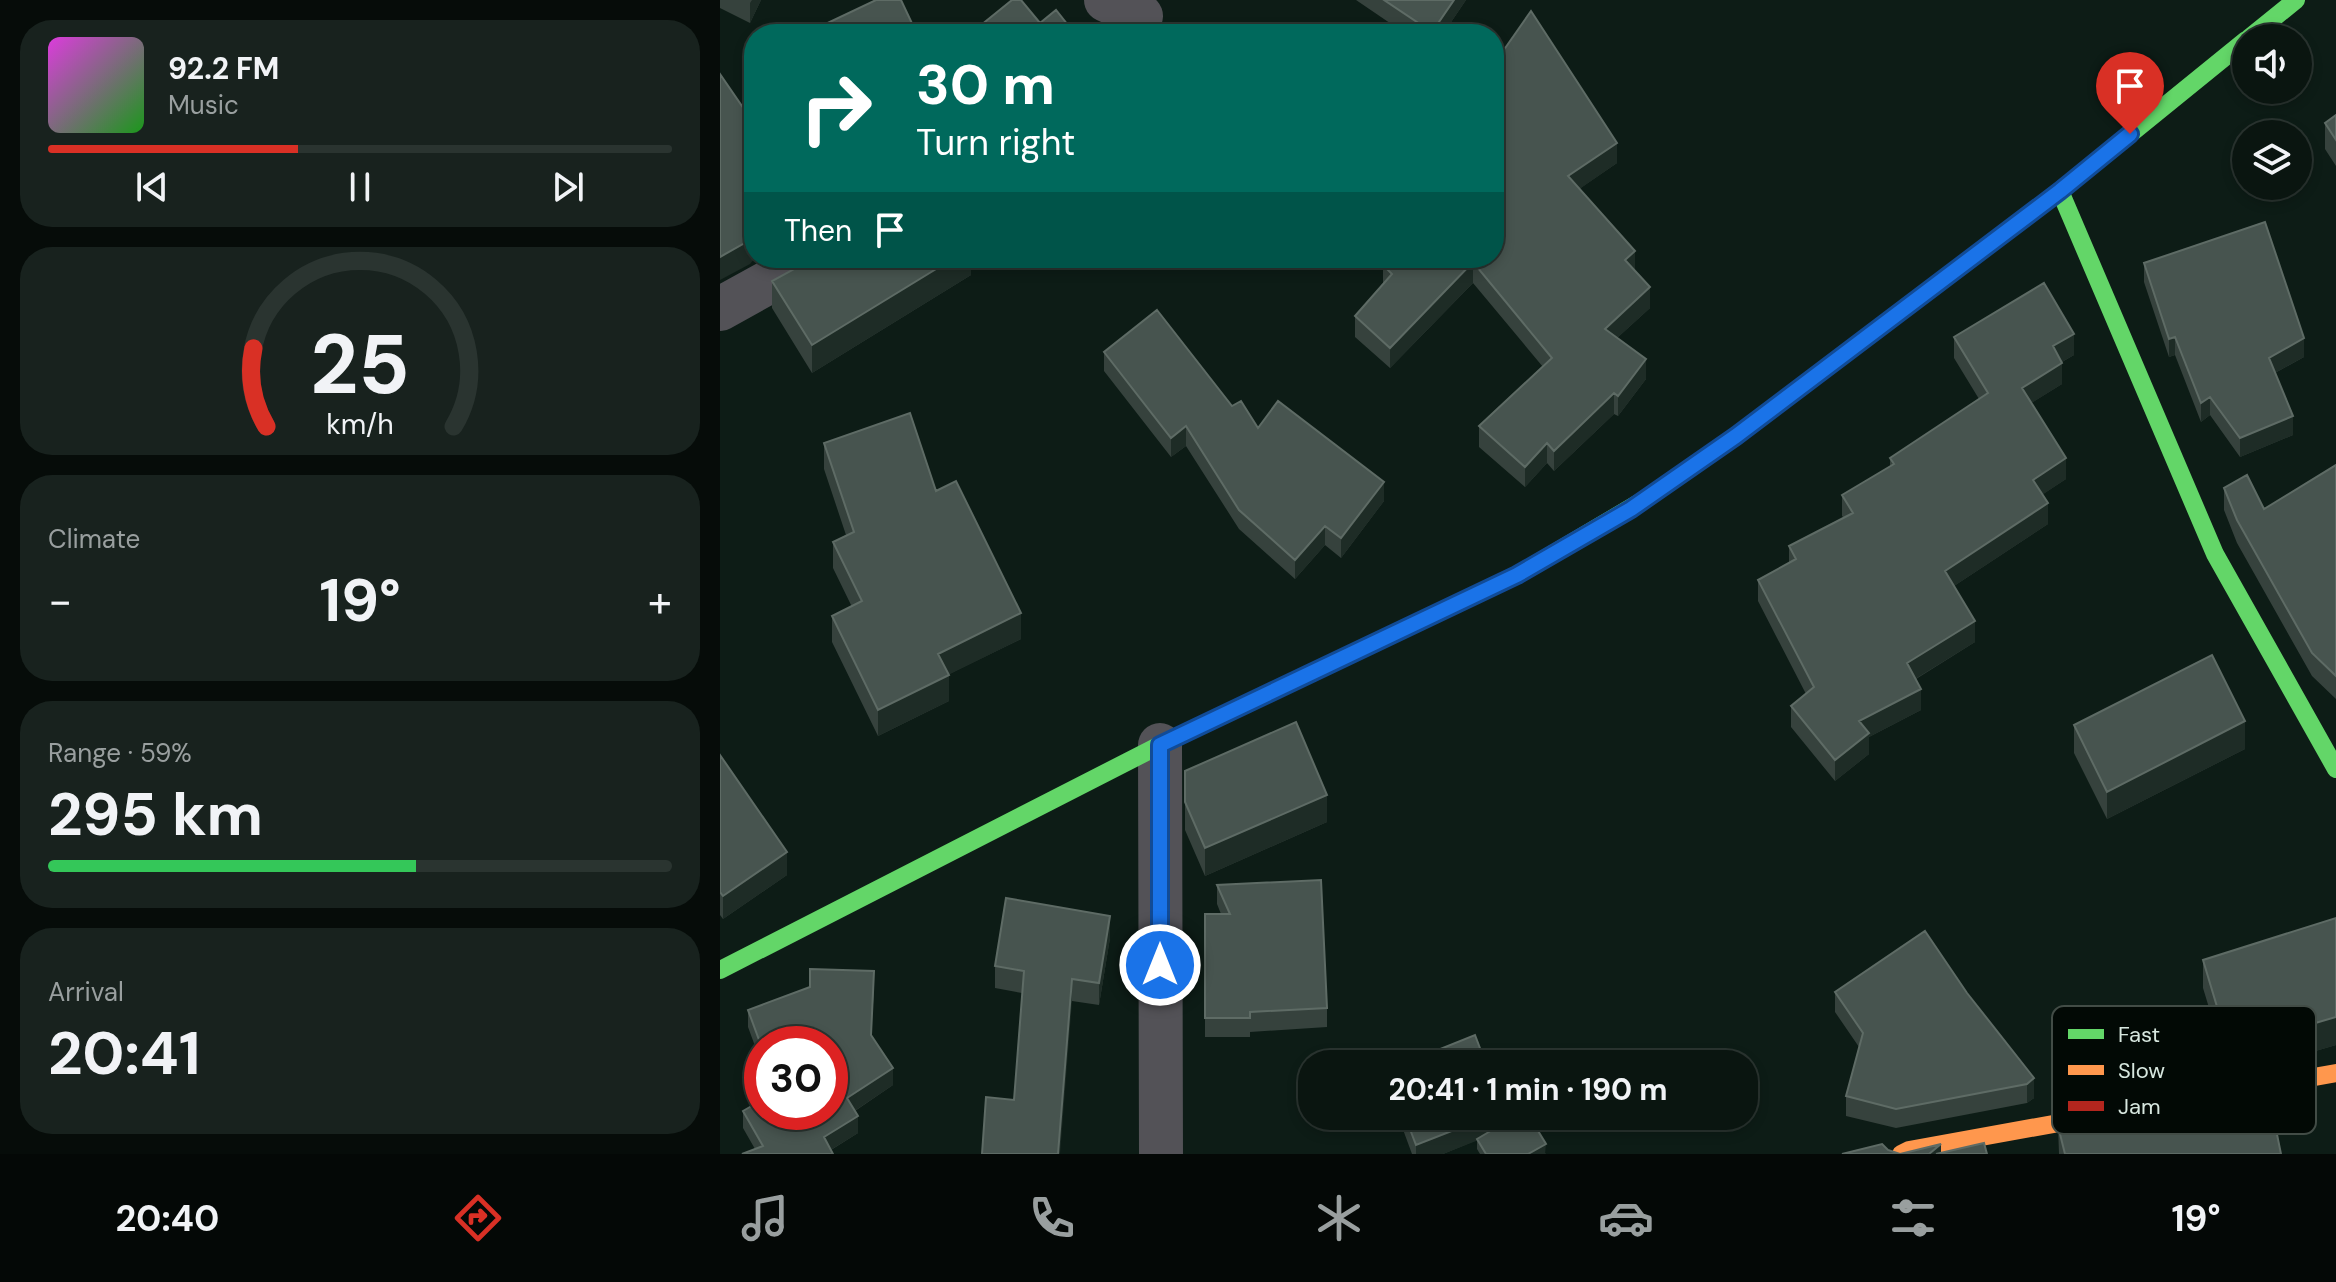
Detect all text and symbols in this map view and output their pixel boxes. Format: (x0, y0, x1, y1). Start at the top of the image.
map controls (2232, 24, 2312, 200)
button: sound (2232, 24, 2312, 104)
text: 30 m (916, 48, 1055, 121)
text: 92.2 FM (168, 49, 279, 88)
pin (2096, 52, 2164, 134)
icon: right (784, 56, 888, 160)
icon: arrive (2108, 64, 2152, 108)
text: Music (168, 88, 239, 122)
text: Turn right (916, 119, 1075, 166)
button: layers (2232, 120, 2312, 200)
icon: previous (130, 165, 174, 209)
icon: pause (338, 165, 382, 209)
icon: next (546, 165, 590, 209)
icon: arrive (868, 208, 912, 252)
text: Then (784, 211, 852, 250)
text: 25 (310, 309, 410, 418)
text: km/h (326, 406, 394, 443)
text: Climate (48, 522, 140, 556)
text: 19° (319, 561, 401, 640)
text: − (48, 572, 72, 630)
text: + (648, 572, 672, 630)
text: Range · 59% (48, 736, 192, 770)
text: 295 km (48, 775, 263, 854)
position arrow (1118, 923, 1202, 1007)
text: Arrival (48, 975, 124, 1009)
legend (2052, 1006, 2316, 1134)
text: 20:41 (48, 1014, 201, 1093)
text: Fast (2118, 1020, 2160, 1049)
speed limit sign: 30 (744, 1026, 848, 1130)
text: Slow (2118, 1056, 2165, 1085)
text: 20:41 · 1 min · 190 m (1389, 1070, 1667, 1109)
text: Jam (2118, 1092, 2161, 1121)
icon: directions (450, 1190, 506, 1246)
icon: music (737, 1190, 793, 1246)
icon: phone (1024, 1190, 1080, 1246)
icon: climate (1311, 1190, 1367, 1246)
icon: car (1598, 1190, 1654, 1246)
icon: filters (1885, 1190, 1941, 1246)
text: 20:40 (115, 1195, 219, 1242)
text: 19° (2171, 1195, 2220, 1242)

